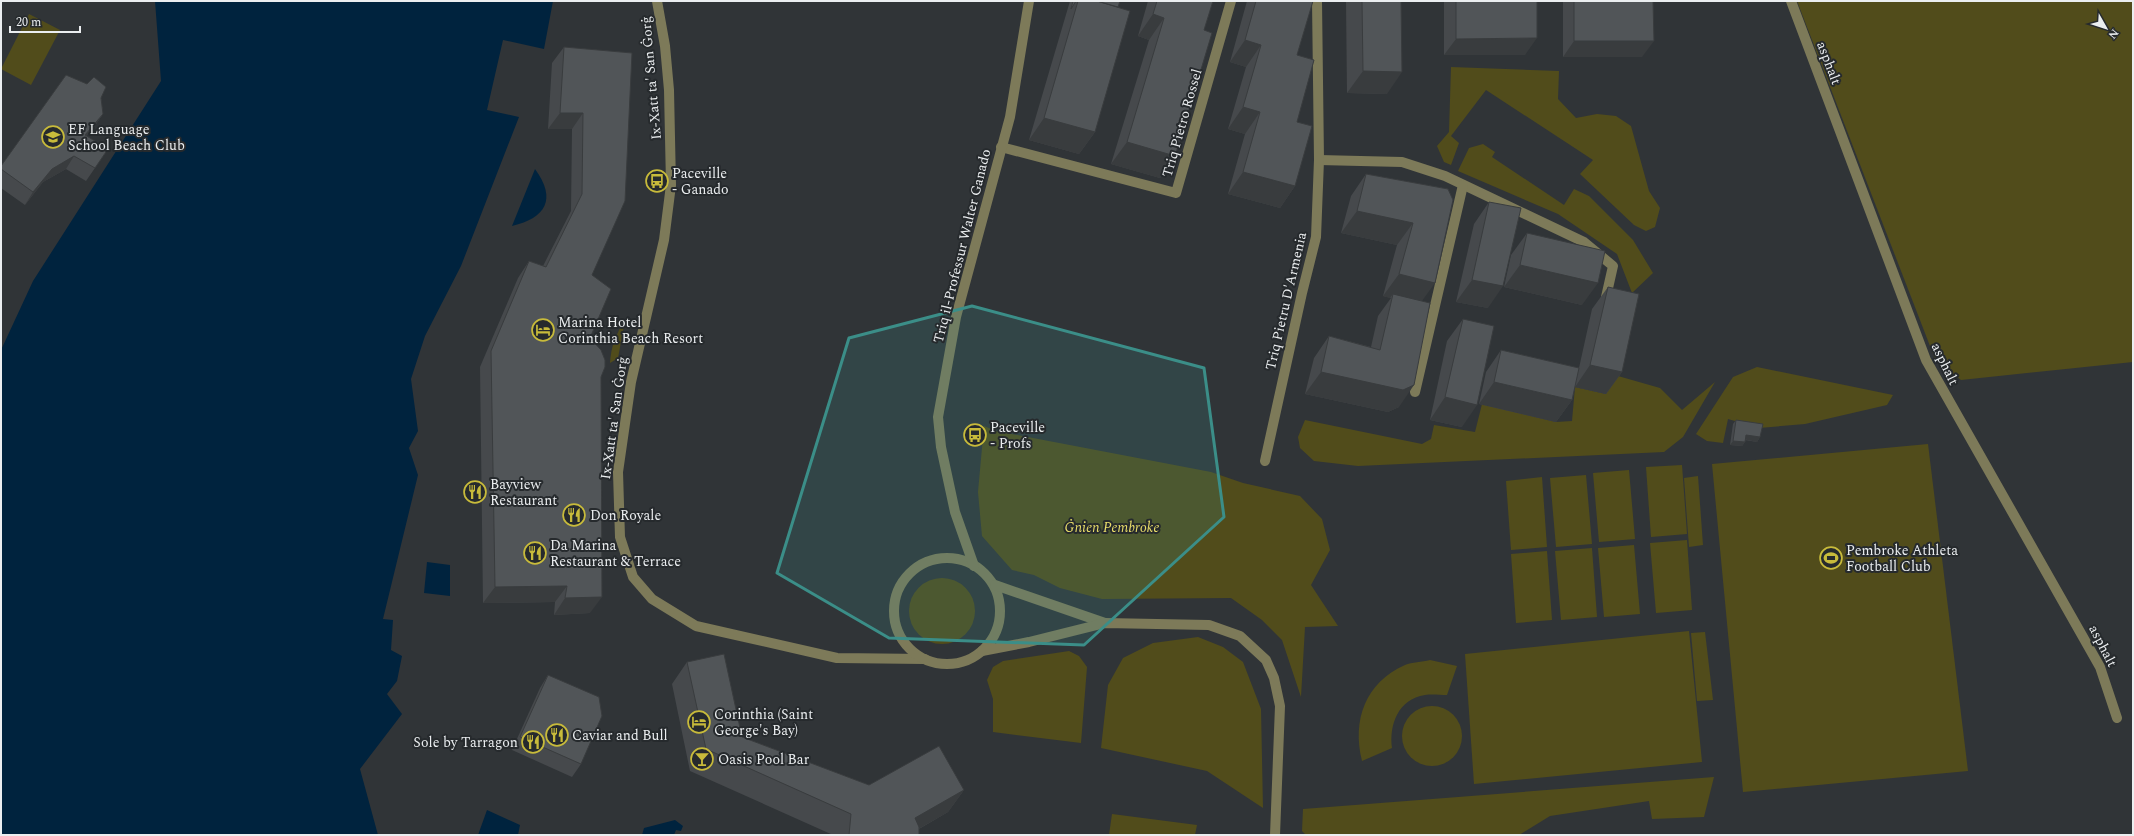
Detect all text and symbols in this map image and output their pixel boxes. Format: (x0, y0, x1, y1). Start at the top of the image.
scale bar (10, 8, 80, 34)
north arrow (2086, 8, 2126, 48)
text: 20 m (16, 13, 41, 32)
street label: Ix-Xatt ta' San Ġorġ (635, 15, 667, 141)
text: N (2104, 25, 2123, 43)
street label: asphalt (1811, 38, 1847, 88)
street label: Triq Pietro Rossel (1157, 66, 1207, 180)
place label: EF Language School Beach Club (68, 119, 185, 156)
school or university icon: EF Language School Beach Club (40, 124, 66, 150)
street label: Triq il-Professur Walter Ganado (928, 147, 996, 345)
place label: Paceville - Ganado (672, 163, 729, 200)
bus stop icon: Paceville - Ganado (644, 168, 670, 194)
street label: Triq Pietru D'Armenia (1260, 230, 1312, 372)
place label: Marina Hotel Corinthia Beach Resort (558, 312, 703, 349)
hotel icon: Marina Hotel Corinthia Beach Resort (530, 317, 556, 343)
street label: asphalt (1926, 339, 1964, 389)
street label: Ix-Xatt ta' San Ġorġ (595, 355, 633, 481)
place label: Paceville - Profs (990, 417, 1045, 454)
bus stop icon: Paceville - Profs (962, 422, 988, 448)
place label: Bayview Restaurant (490, 474, 557, 511)
restaurant icon: Bayview Restaurant (462, 479, 488, 505)
restaurant icon: Don Royale (561, 502, 587, 528)
place label: Don Royale (590, 505, 661, 526)
park label: Ġnien Pembroke (1064, 517, 1160, 538)
place label: Da Marina Restaurant & Terrace (550, 535, 681, 572)
restaurant icon: Da Marina Restaurant & Terrace (522, 540, 548, 566)
place label: Pembroke Athleta Football Club (1846, 540, 1958, 577)
sports icon: Pembroke Athleta Football Club (1818, 545, 1844, 571)
street label: asphalt (2083, 621, 2123, 671)
place label: Corinthia (Saint George's Bay) (714, 704, 813, 741)
hotel icon: Corinthia (Saint George's Bay) (686, 709, 712, 735)
restaurant icon: Caviar and Bull (544, 722, 570, 748)
place label: Caviar and Bull (572, 725, 668, 746)
restaurant icon: Sole by Tarragon (520, 729, 546, 755)
place label: Sole by Tarragon (413, 732, 518, 753)
bar icon: Oasis Pool Bar (689, 746, 715, 772)
place label: Oasis Pool Bar (718, 749, 810, 770)

